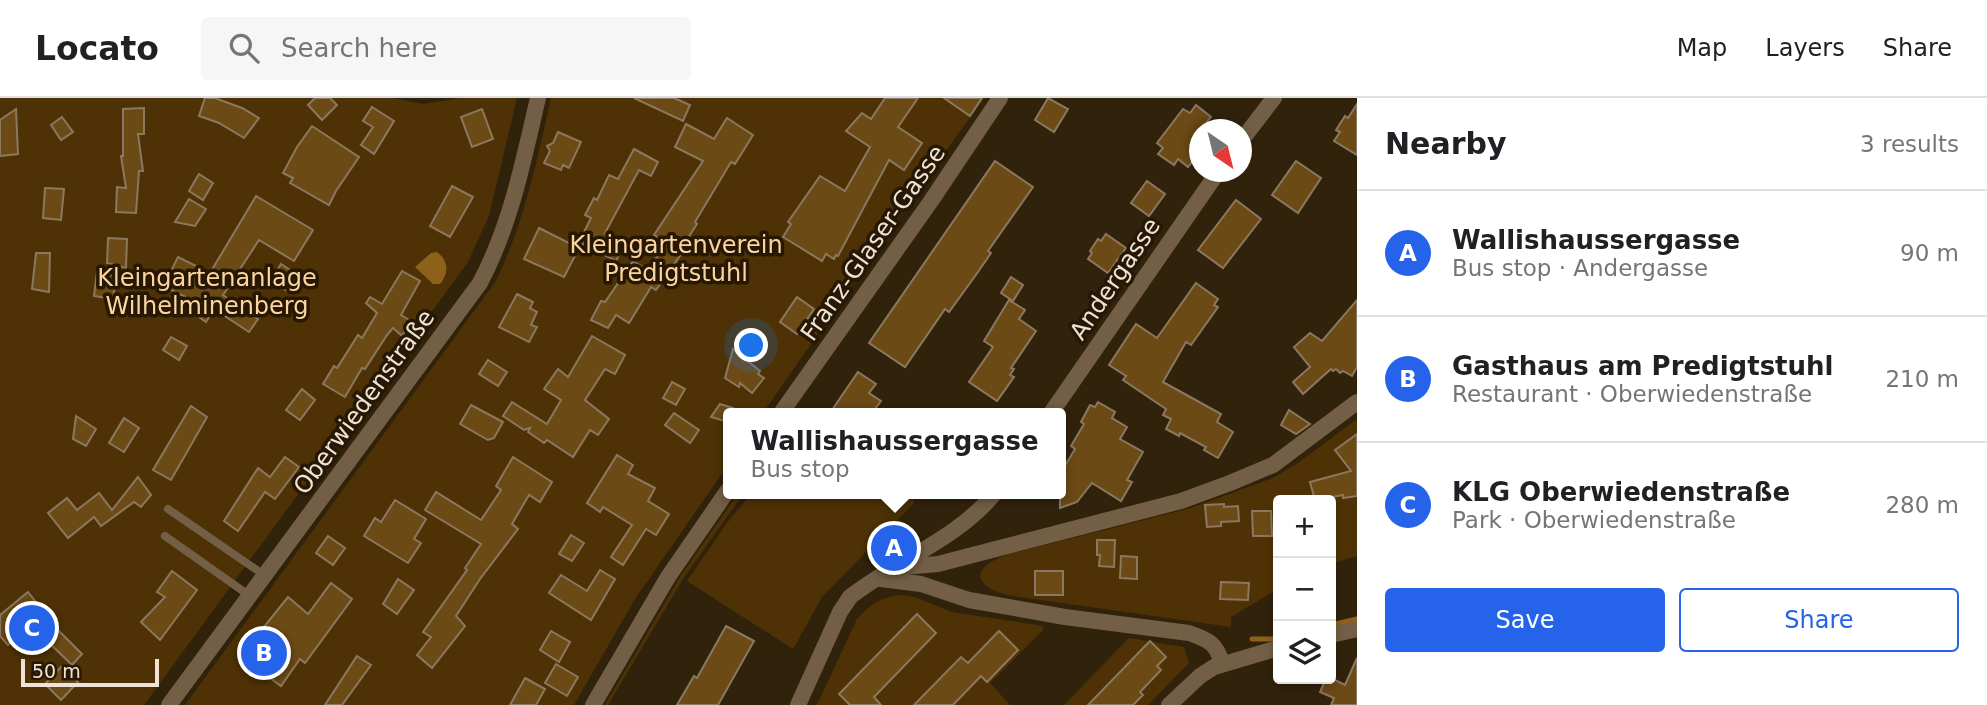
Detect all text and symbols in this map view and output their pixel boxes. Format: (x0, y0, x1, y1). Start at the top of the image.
search box (201, 17, 691, 80)
text: Locato (35, 29, 159, 68)
icon: search (225, 29, 263, 67)
text: Search here (281, 33, 437, 63)
text: Map (1677, 34, 1727, 62)
text: Layers (1765, 34, 1845, 62)
text: Share (1883, 34, 1952, 62)
north arrow (1189, 119, 1252, 182)
text: Nearby (1385, 126, 1507, 161)
text: 3 results (1860, 131, 1959, 157)
street label: Franz-Glaser-Gasse (795, 140, 951, 346)
street label: Andergasse (1064, 213, 1166, 345)
text: Wallishaussergasse (1452, 225, 1740, 255)
park label: Kleingartenverein Predigtstuhl (569, 231, 783, 287)
text: A (1399, 240, 1417, 266)
text: 90 m (1900, 240, 1959, 266)
text: Bus stop · Andergasse (1452, 255, 1708, 281)
park label: Kleingartenanlage Wilhelminenberg (97, 264, 317, 320)
street label: Oberwiedenstraße (288, 304, 440, 500)
your location (734, 328, 768, 362)
text: Gasthaus am Predigtstuhl (1452, 351, 1833, 381)
text: B (1399, 366, 1417, 392)
text: 210 m (1885, 366, 1959, 392)
text: Restaurant · Oberwiedenstraße (1452, 381, 1812, 407)
popup (723, 408, 1066, 499)
text: Wallishaussergasse (750, 426, 1039, 456)
text: Bus stop (750, 456, 850, 482)
text: KLG Oberwiedenstraße (1452, 477, 1790, 507)
text: C (1400, 492, 1416, 518)
text: 280 m (1885, 492, 1959, 518)
map controls (1273, 495, 1336, 684)
button: + (1273, 495, 1336, 558)
text: Park · Oberwiedenstraße (1452, 507, 1736, 533)
pin: A (871, 522, 917, 574)
button: − (1273, 558, 1336, 621)
button: Save (1385, 588, 1665, 652)
button: Share (1679, 588, 1959, 652)
pin: C (9, 602, 55, 654)
button: layers (1273, 621, 1336, 684)
pin: B (241, 627, 287, 679)
scale bar (21, 656, 159, 688)
text: 50 m (32, 660, 81, 682)

